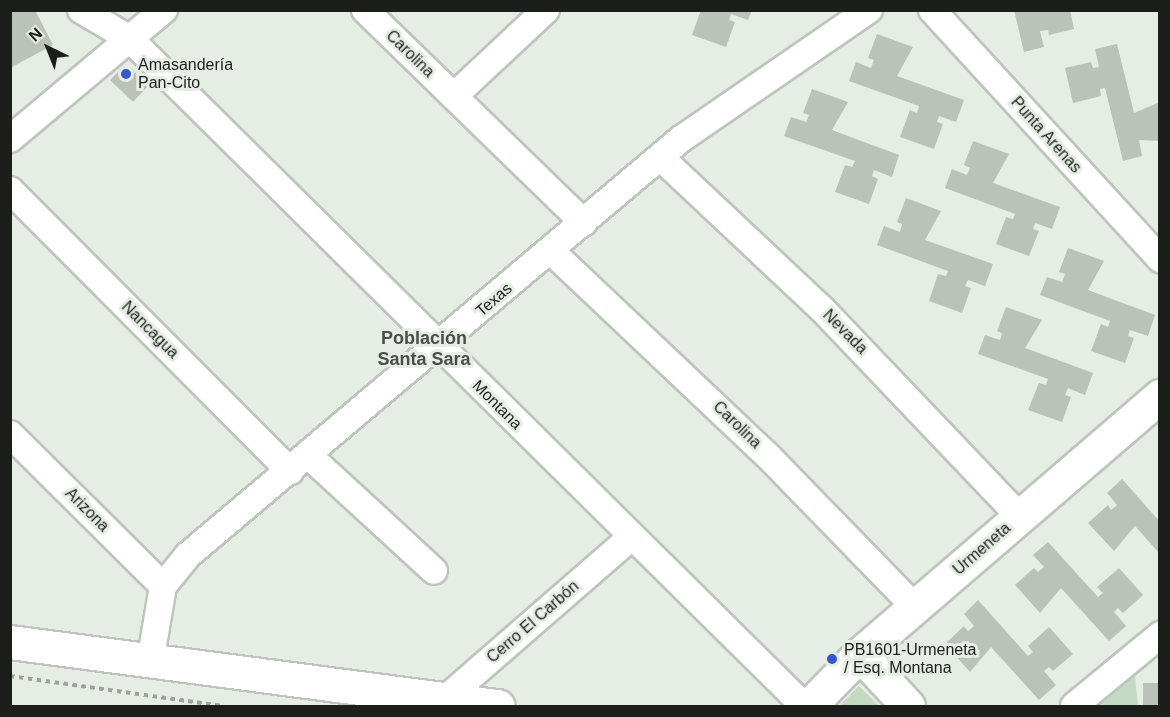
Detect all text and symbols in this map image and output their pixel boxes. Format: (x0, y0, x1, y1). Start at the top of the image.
north arrow (18, 18, 78, 78)
text: N (25, 24, 45, 45)
street label: Carolina (382, 26, 438, 82)
place label: Amasandería Pan-Cito (138, 55, 233, 93)
marker: Amasandería Pan-Cito (119, 67, 133, 81)
street label: Punta Arenas (1006, 93, 1086, 177)
street label: Texas (472, 279, 516, 321)
street label: Nancagua (117, 297, 183, 363)
street label: Nevada (819, 306, 871, 358)
district label: Población Santa Sara (377, 328, 471, 370)
street label: Montana (468, 376, 526, 434)
street label: Carolina (709, 397, 765, 453)
street label: Arizona (61, 484, 113, 536)
street label: Urmeneta (949, 519, 1015, 579)
street label: Cerro El Carbón (483, 577, 583, 667)
place label: PB1601-Urmeneta / Esq. Montana (844, 640, 977, 678)
marker: PB1601-Urmeneta / Esq. Montana (825, 652, 839, 666)

